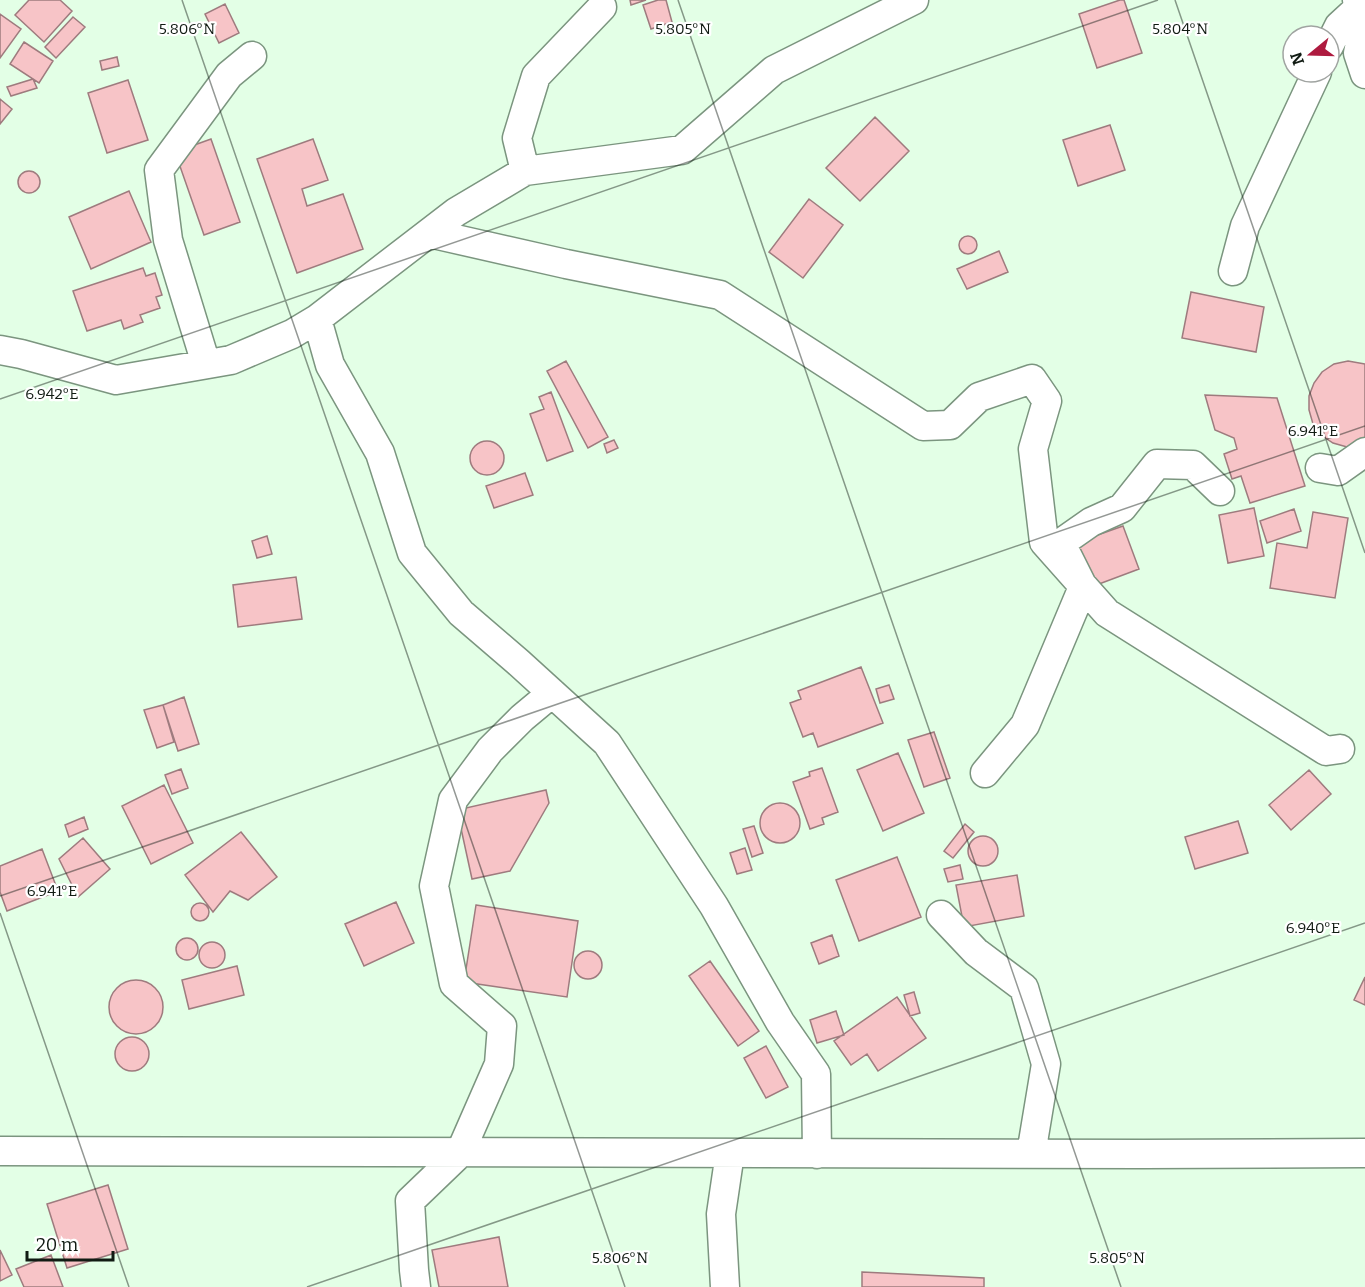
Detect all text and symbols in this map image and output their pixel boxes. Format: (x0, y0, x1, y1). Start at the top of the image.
text: 5.806°N (159, 20, 215, 38)
text: 5.805°N (655, 20, 711, 38)
text: 5.804°N (1152, 20, 1208, 38)
north arrow (1281, 24, 1341, 84)
text: N (1286, 50, 1308, 68)
text: 6.942°E (25, 385, 79, 403)
text: 6.941°E (1288, 422, 1338, 440)
text: 6.941°E (27, 882, 77, 900)
text: 6.940°E (1286, 919, 1340, 937)
scale bar (27, 1224, 112, 1262)
text: 20 m (36, 1234, 78, 1256)
text: 5.806°N (592, 1249, 648, 1267)
text: 5.805°N (1089, 1249, 1145, 1267)

